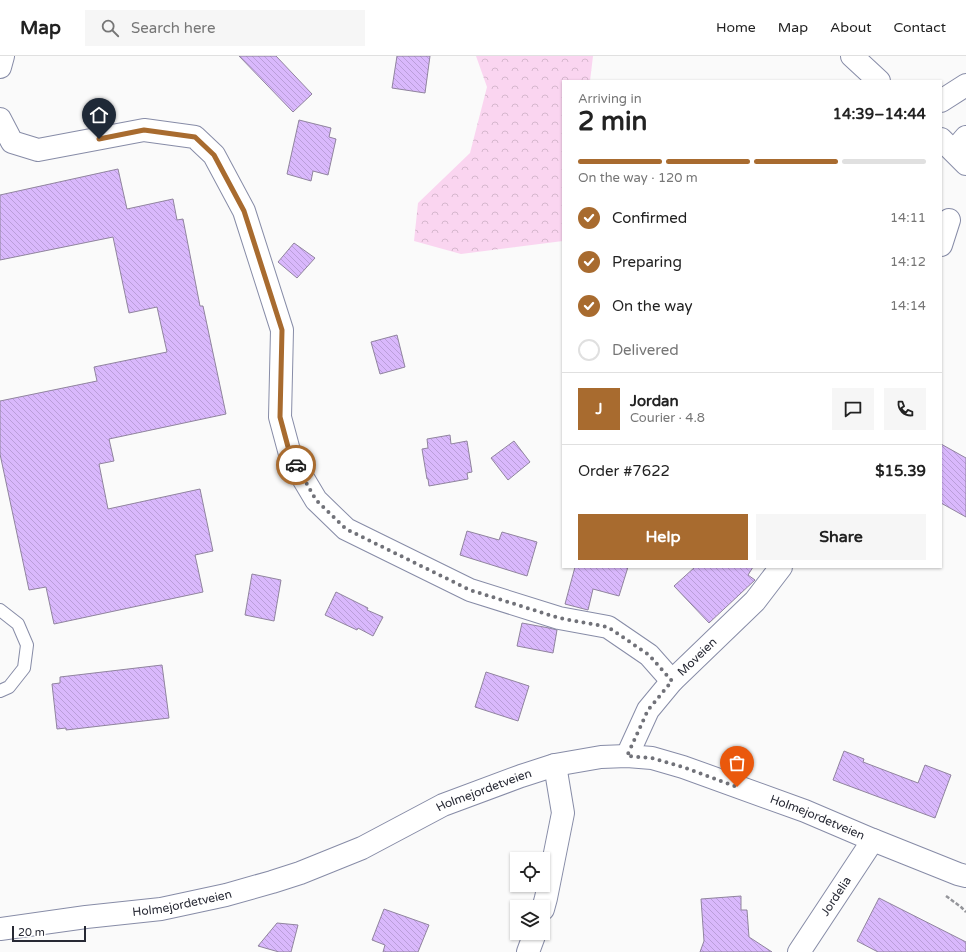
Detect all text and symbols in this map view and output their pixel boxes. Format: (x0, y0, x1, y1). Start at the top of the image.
search box (85, 10, 365, 46)
text: Map (20, 17, 61, 39)
icon: search (99, 17, 121, 39)
text: Search here (131, 19, 215, 37)
text: Home (716, 19, 756, 36)
text: Map (778, 19, 808, 36)
text: About (830, 19, 872, 36)
text: Contact (894, 19, 946, 36)
text: Arriving in (578, 91, 642, 107)
pin (82, 98, 116, 139)
icon: home (88, 104, 110, 126)
text: 14:39–14:44 (833, 105, 926, 123)
text: 2 min (578, 106, 647, 137)
text: On the way · 120 m (578, 170, 698, 186)
icon: check (578, 207, 600, 229)
text: Confirmed (612, 209, 687, 227)
text: 14:11 (890, 210, 926, 226)
icon: check (578, 251, 600, 273)
text: Preparing (612, 253, 682, 271)
text: 14:12 (890, 254, 926, 270)
icon: check (578, 295, 600, 317)
text: On the way (612, 297, 692, 315)
text: 14:14 (890, 298, 926, 314)
text: Delivered (612, 341, 679, 359)
button: chat (832, 388, 874, 430)
button: phone (884, 388, 926, 430)
text: Jordan (630, 392, 679, 410)
text: J (596, 400, 603, 418)
text: Courier · 4.8 (630, 410, 705, 426)
courier (276, 445, 316, 485)
icon: car (285, 454, 307, 476)
text: Order #7622 (578, 462, 670, 480)
text: $15.39 (875, 462, 926, 480)
button: Help (578, 514, 748, 560)
button: Share (756, 514, 926, 560)
street label: Moveien (675, 635, 719, 679)
pin (720, 746, 754, 787)
icon: bag (726, 752, 748, 774)
street label: Holmejordetveien (434, 766, 533, 814)
street label: Holmejordetveien (768, 792, 867, 843)
map controls (510, 852, 550, 940)
button: locate (510, 852, 550, 892)
street label: Jordelia (818, 874, 854, 918)
street label: Holmejordetveien (132, 887, 233, 919)
button: layers (510, 900, 550, 940)
scale bar (12, 924, 86, 943)
text: 20 m (18, 926, 45, 939)

